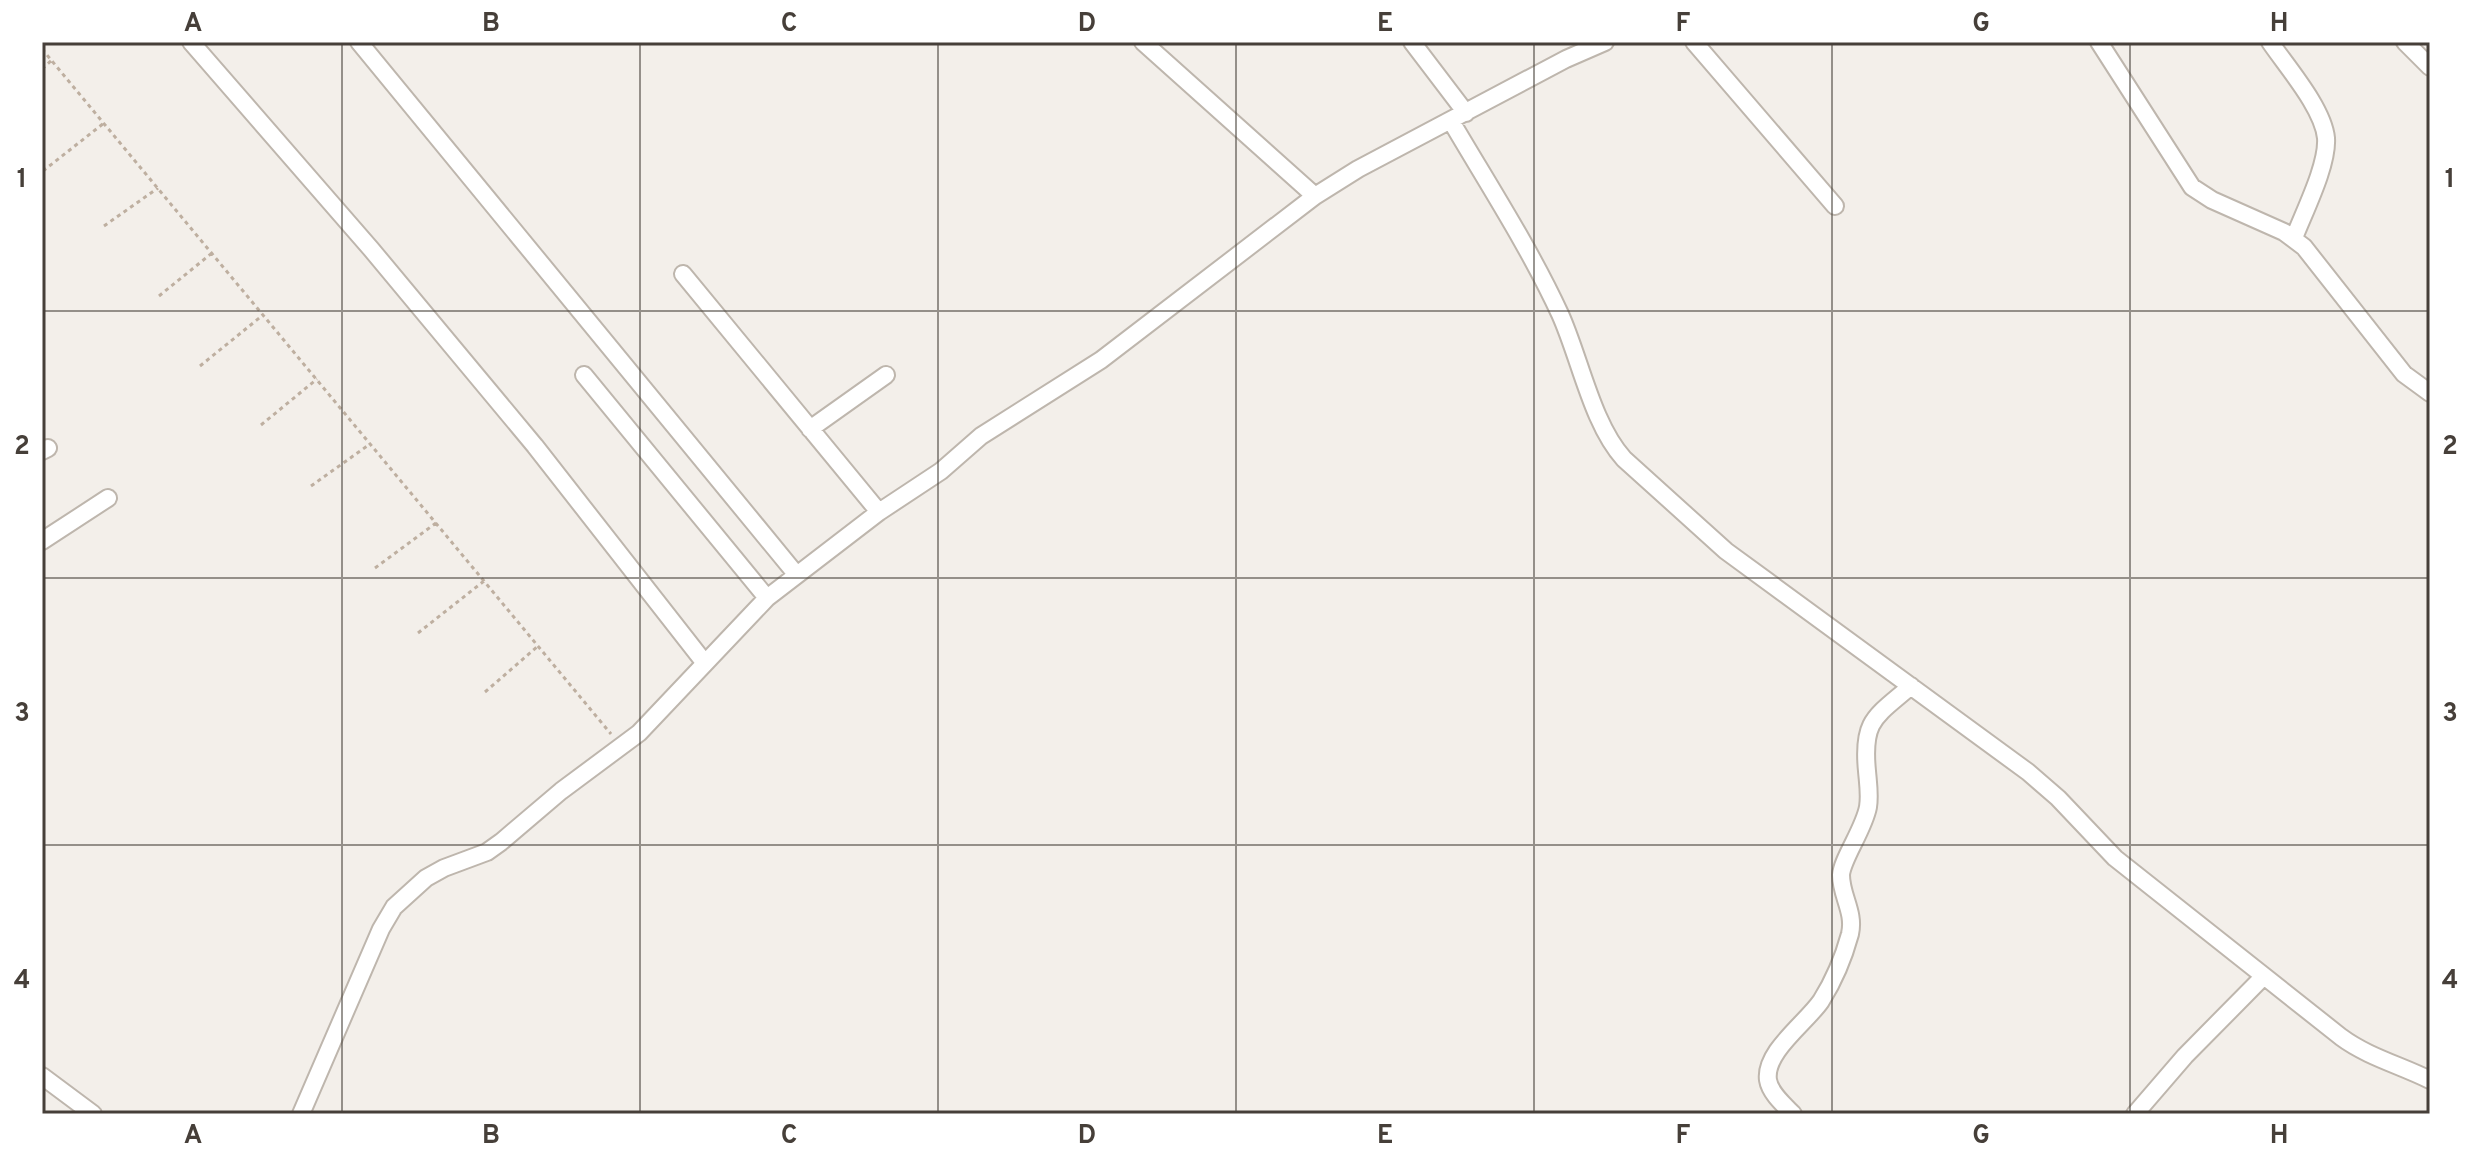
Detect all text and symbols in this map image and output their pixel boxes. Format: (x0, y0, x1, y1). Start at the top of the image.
text: A (184, 8, 202, 41)
text: B (482, 8, 500, 41)
text: C (781, 8, 797, 41)
text: D (1078, 8, 1096, 41)
text: E (1377, 8, 1393, 41)
text: F (1676, 8, 1691, 41)
text: G (1972, 8, 1990, 41)
text: H (2270, 8, 2288, 41)
text: 1 (17, 164, 27, 197)
text: 1 (2445, 164, 2455, 197)
text: 2 (14, 431, 30, 464)
text: 2 (2442, 431, 2458, 464)
text: 3 (14, 698, 30, 731)
text: 3 (2442, 698, 2458, 731)
text: 4 (14, 965, 30, 998)
text: 4 (2442, 965, 2458, 998)
text: A (184, 1120, 202, 1153)
text: B (482, 1120, 500, 1153)
text: C (781, 1120, 797, 1153)
text: D (1078, 1120, 1096, 1153)
text: E (1377, 1120, 1393, 1153)
text: F (1676, 1120, 1691, 1153)
text: G (1972, 1120, 1990, 1153)
text: H (2270, 1120, 2288, 1153)

